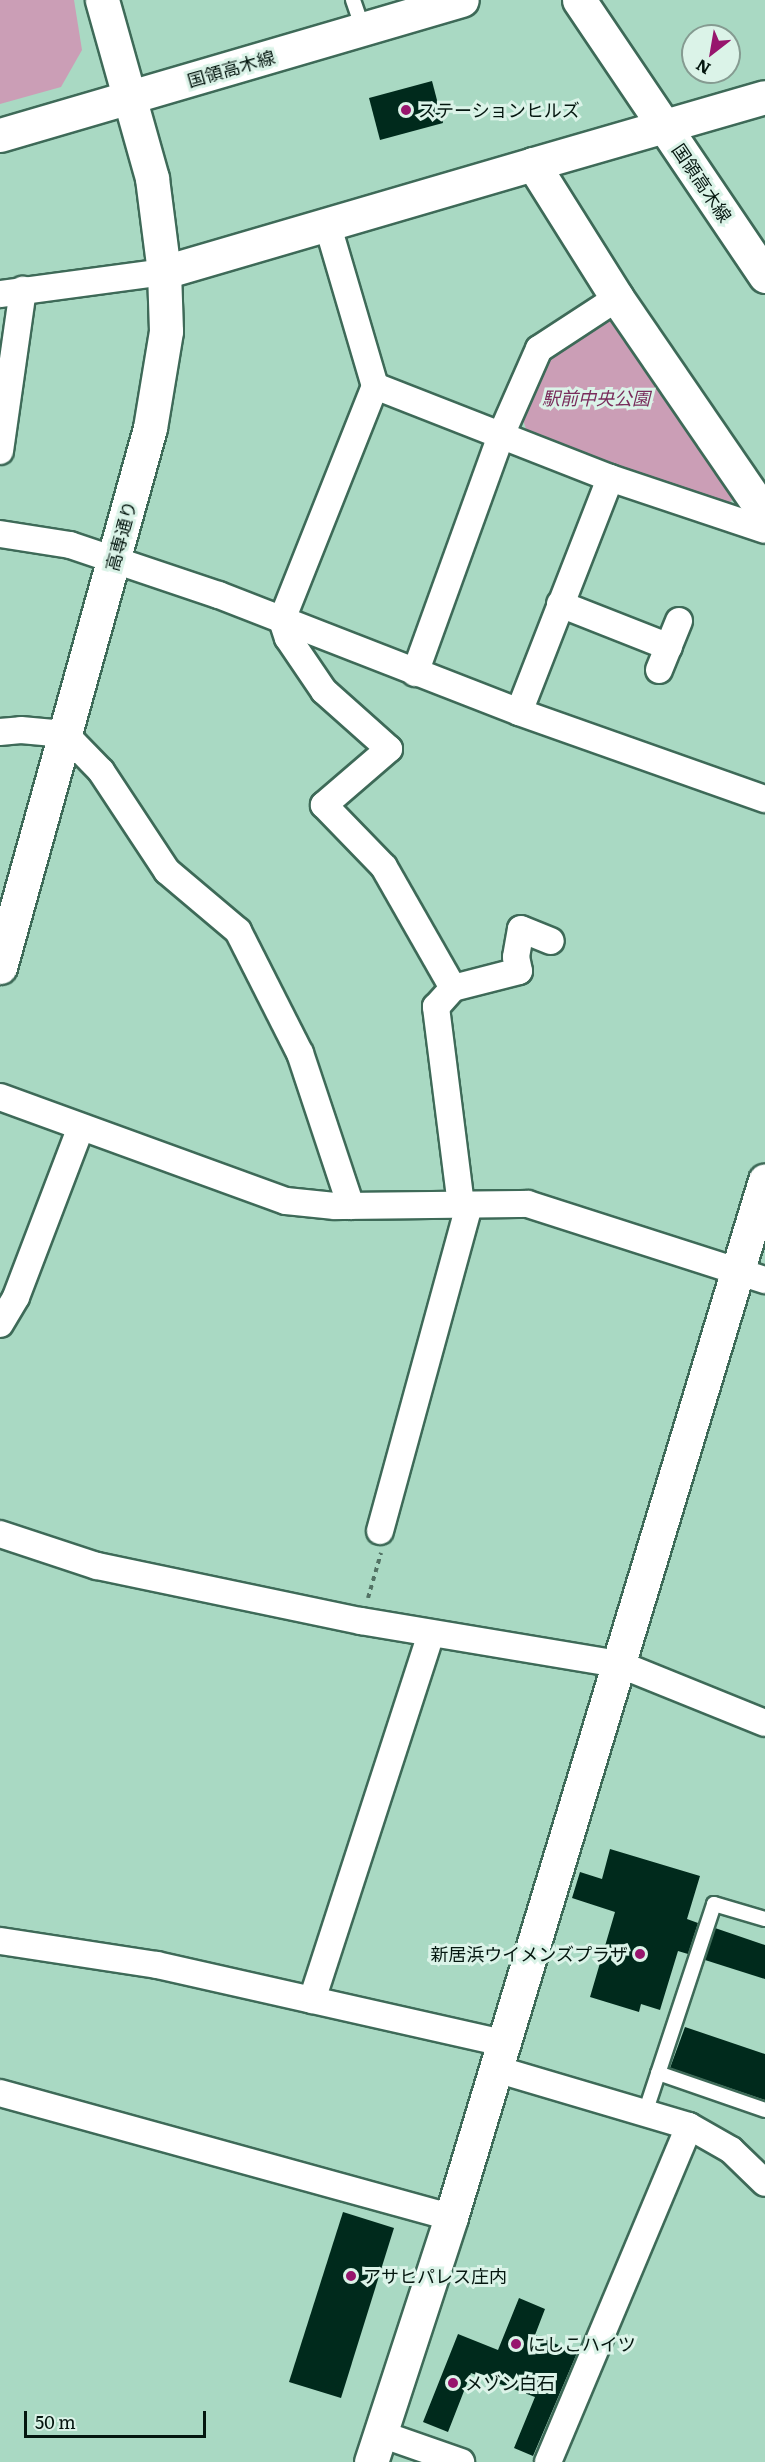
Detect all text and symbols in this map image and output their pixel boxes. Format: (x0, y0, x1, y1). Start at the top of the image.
north arrow (681, 24, 741, 84)
street label: 国領高木線 (185, 46, 277, 92)
text: N (691, 54, 715, 81)
place label: ステーションヒルズ (418, 99, 580, 121)
marker: ステーションヒルズ (399, 103, 413, 117)
street label: 国領高木線 (668, 140, 736, 226)
park label: 駅前中央公園 (542, 387, 650, 409)
street label: 高専通り (101, 498, 141, 574)
place label: 新居浜ウイメンズプラザ (430, 1943, 628, 1965)
marker: 新居浜ウイメンズプラザ (633, 1947, 647, 1961)
place label: アサヒパレス庄内 (363, 2265, 507, 2287)
marker: アサヒパレス庄内 (344, 2269, 358, 2283)
place label: にしこハイツ (528, 2333, 636, 2355)
marker: にしこハイツ (509, 2337, 523, 2351)
place label: メゾン白石 (465, 2372, 555, 2394)
marker: メゾン白石 (446, 2376, 460, 2390)
scale bar (27, 2399, 208, 2437)
text: 50 m (35, 2408, 76, 2435)

